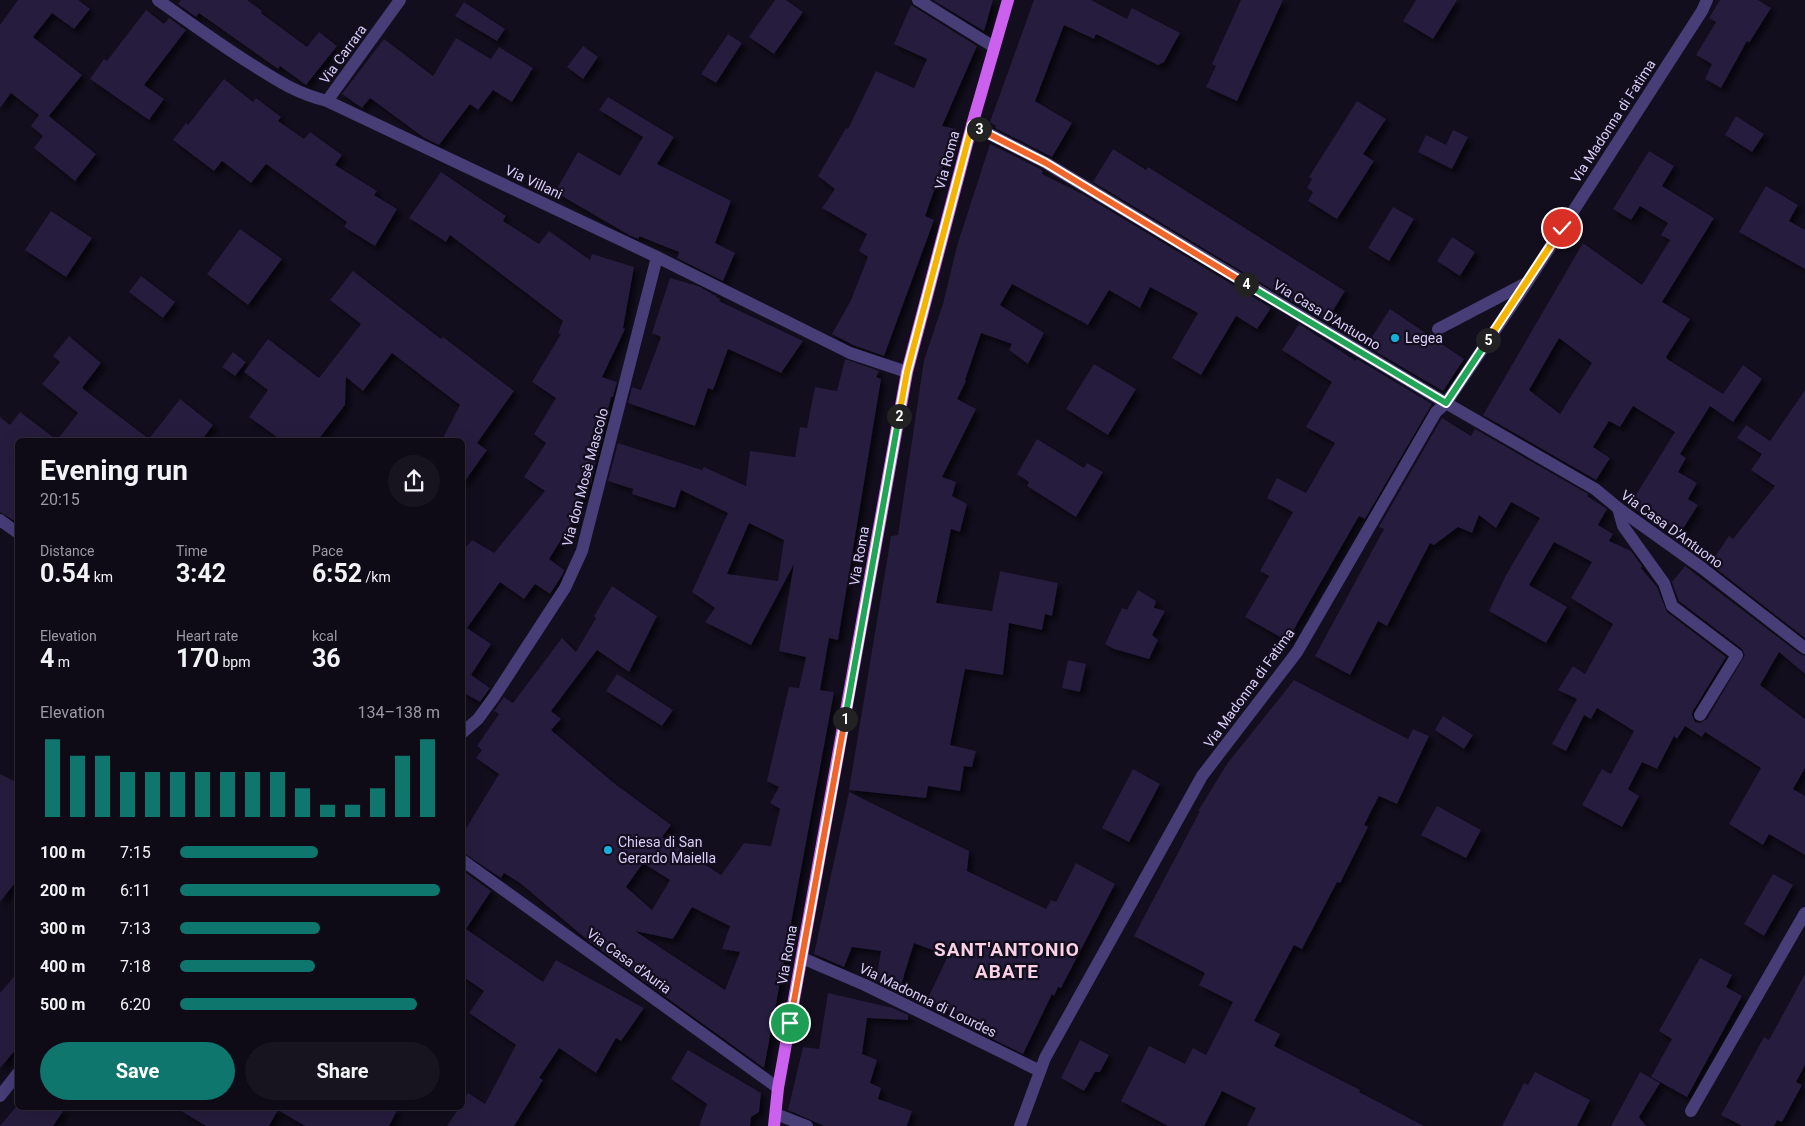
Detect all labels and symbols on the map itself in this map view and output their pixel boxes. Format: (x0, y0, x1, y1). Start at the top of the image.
street label: Via Carrara (316, 21, 370, 87)
street label: Via Madonna di Fatima (1567, 56, 1659, 186)
pin: 3 (966, 116, 992, 142)
street label: Via Roma (932, 129, 962, 191)
street label: Via Villani (503, 162, 565, 202)
pin (1541, 207, 1583, 249)
pin: 4 (1234, 272, 1258, 296)
street label: Via Casa D'Antuono (1271, 277, 1383, 353)
pin: 5 (1476, 328, 1500, 352)
place label: Legea (1405, 330, 1443, 346)
marker: Legea (1389, 332, 1401, 344)
pin: 2 (886, 404, 912, 428)
street label: Via don Mosè Mascolo (559, 406, 611, 548)
street label: Via Casa D'Antuono (1618, 487, 1726, 571)
street label: Via Roma (846, 525, 872, 587)
street label: Via Madonna di Fatima (1200, 625, 1298, 751)
pin: 1 (832, 706, 858, 732)
place label: Chiesa di San Gerardo Maiella (618, 834, 716, 866)
marker: Chiesa di San Gerardo Maiella (602, 844, 614, 856)
street label: Via Roma (774, 924, 800, 986)
street label: Via Casa d'Auria (584, 925, 674, 997)
district label: SANT'ANTONIO ABATE (934, 938, 1080, 983)
street label: Via Madonna di Lourdes (857, 960, 999, 1040)
pin (769, 1002, 811, 1044)

